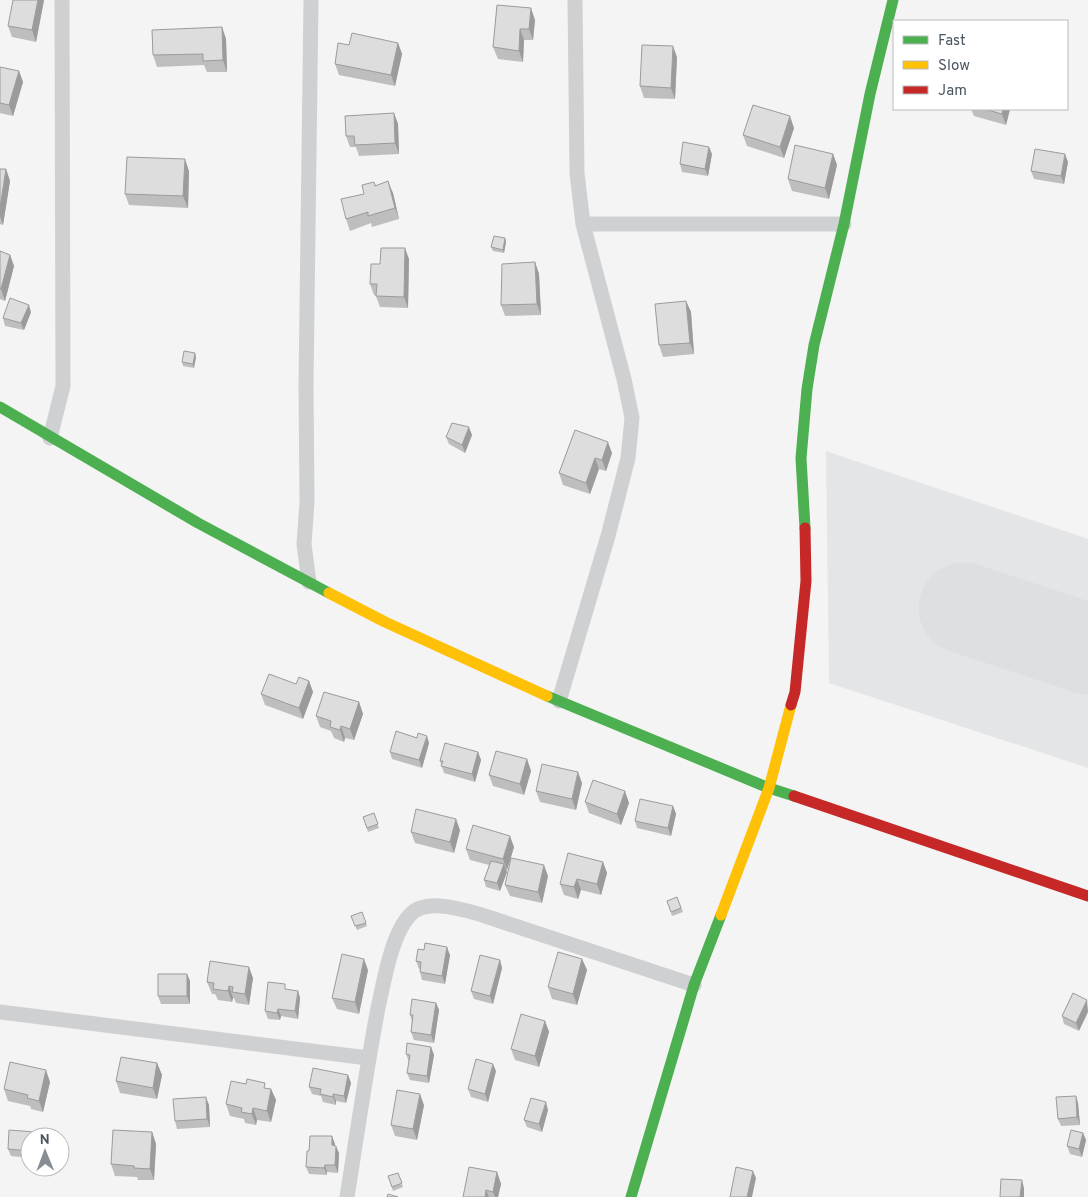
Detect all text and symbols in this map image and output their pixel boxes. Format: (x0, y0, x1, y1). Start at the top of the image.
legend (893, 20, 1068, 110)
text: Fast (938, 32, 966, 51)
text: Slow (938, 57, 970, 76)
text: Jam (938, 82, 967, 101)
north arrow (20, 1127, 70, 1177)
text: N (40, 1132, 50, 1149)

